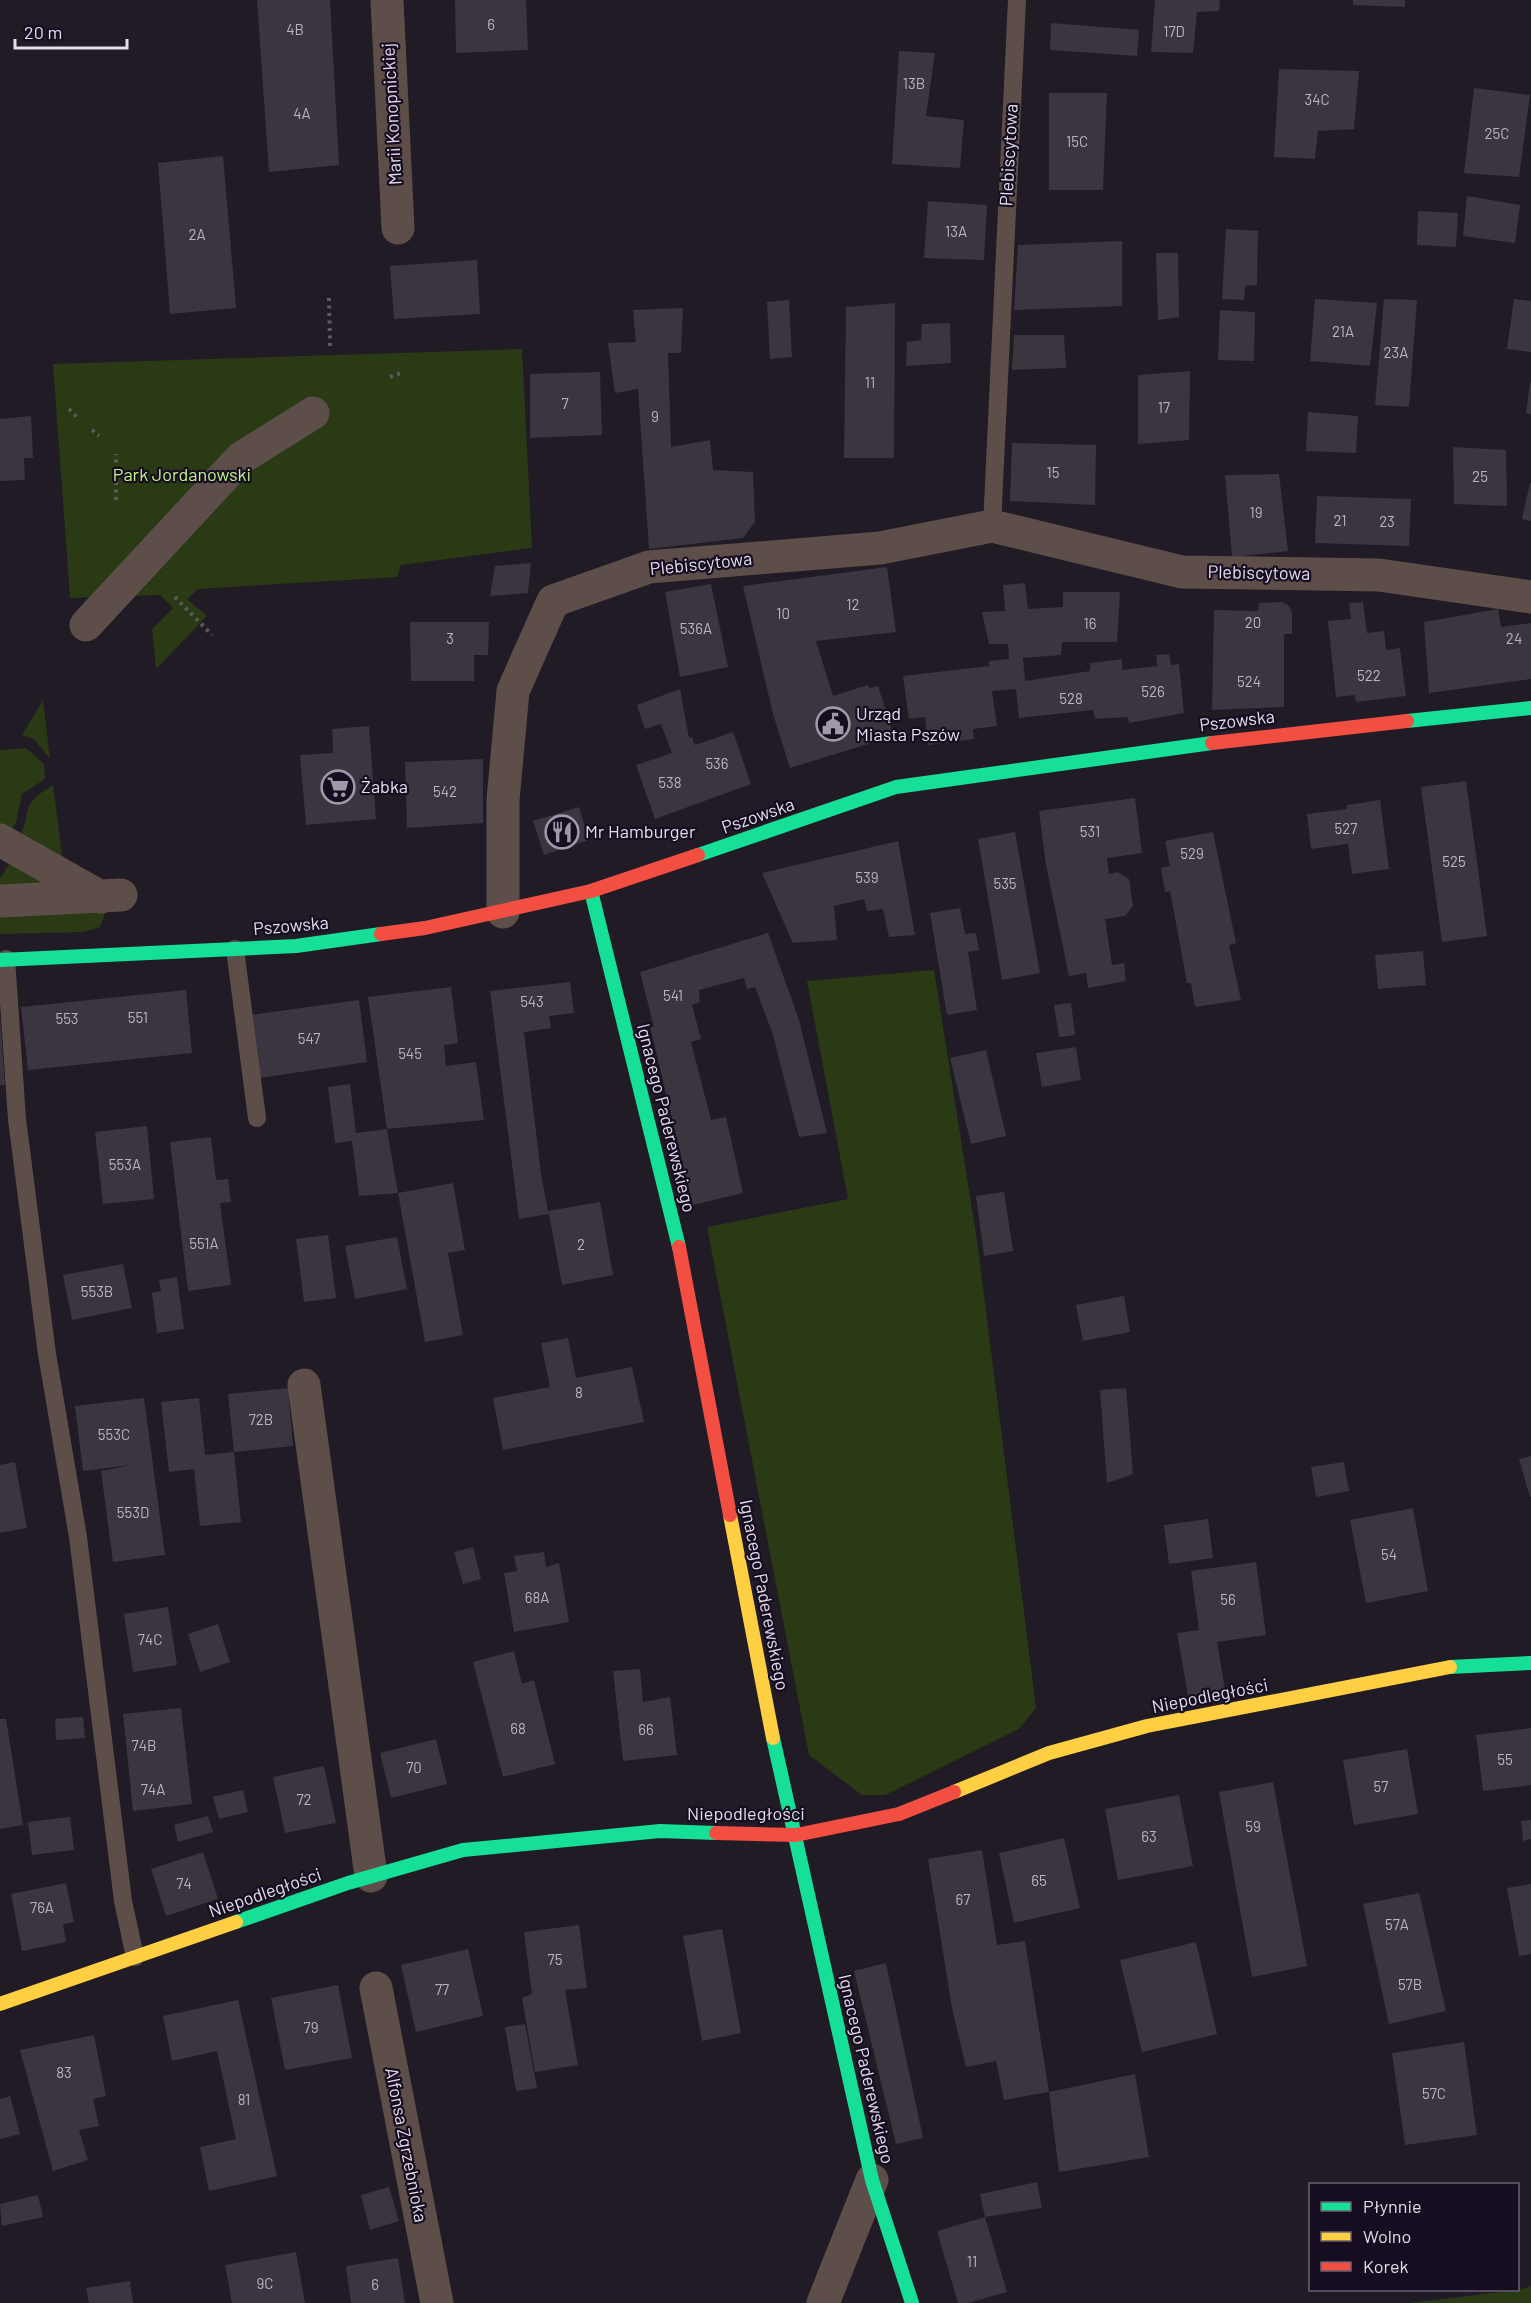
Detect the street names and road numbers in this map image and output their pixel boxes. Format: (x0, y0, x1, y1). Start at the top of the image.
street label: Marii Konopnickiej (376, 42, 406, 186)
street label: Plebiscytowa (994, 103, 1022, 207)
street label: Plebiscytowa (649, 547, 753, 579)
street label: Plebiscytowa (1207, 560, 1311, 584)
street label: Pszowska (1198, 704, 1276, 736)
street label: Pszowska (718, 792, 797, 838)
street label: Pszowska (252, 911, 330, 939)
street label: Ignacego Paderewskiego (633, 1021, 701, 1214)
street label: Ignacego Paderewskiego (736, 1498, 794, 1692)
street label: Niepodległości (1150, 1673, 1270, 1717)
street label: Niepodległości (687, 1802, 805, 1824)
street label: Niepodległości (205, 1862, 324, 1922)
street label: Ignacego Paderewskiego (834, 1972, 900, 2166)
street label: Alfonsa Zgrzebnioka (381, 2065, 433, 2224)

